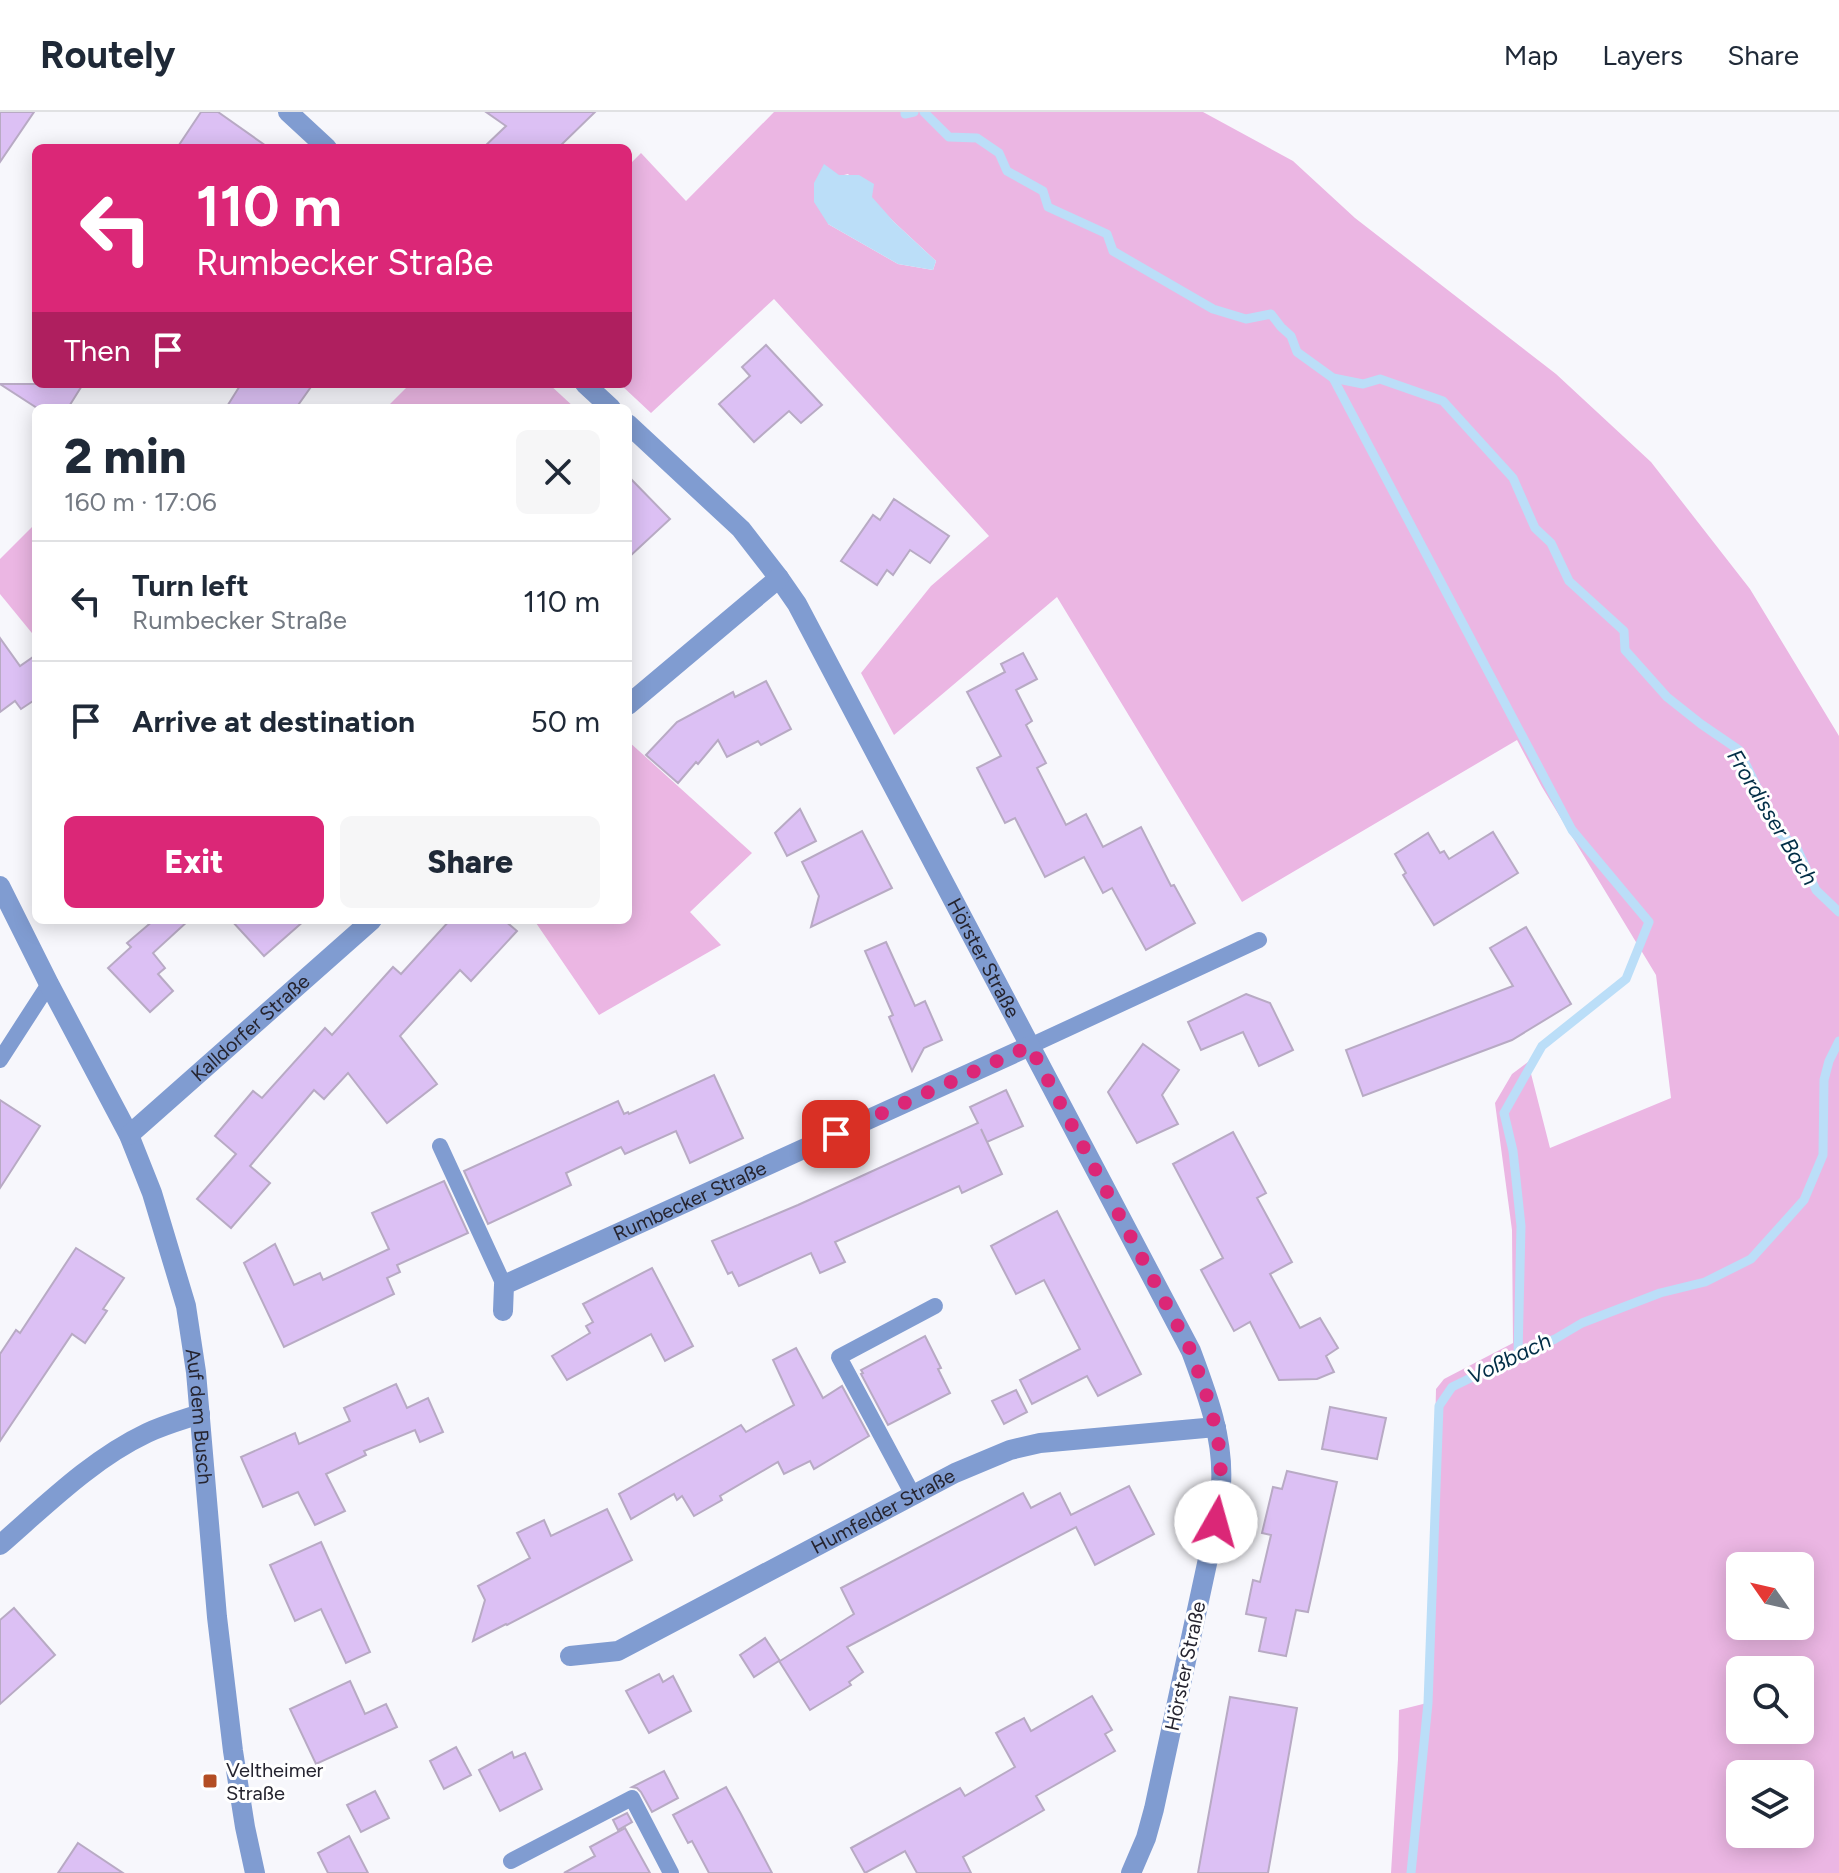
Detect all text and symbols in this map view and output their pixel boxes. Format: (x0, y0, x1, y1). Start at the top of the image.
text: Routely (40, 32, 175, 78)
text: Map (1504, 38, 1558, 72)
text: Layers (1602, 38, 1683, 72)
text: Share (1727, 38, 1799, 72)
text: 110 m (196, 173, 342, 240)
icon: left (64, 176, 168, 280)
text: Rumbecker Straße (196, 241, 493, 284)
icon: arrive (146, 328, 190, 372)
text: Then (64, 332, 130, 369)
text: 2 min (64, 427, 187, 485)
button: close (516, 430, 600, 514)
text: 160 m · 17:06 (64, 486, 217, 518)
text: Turn left (132, 567, 249, 604)
icon: left (64, 579, 108, 623)
text: 110 m (523, 583, 600, 620)
text: Rumbecker Straße (132, 604, 347, 636)
icon: arrive (64, 699, 108, 743)
text: Arrive at destination (132, 703, 415, 740)
text: 50 m (531, 703, 600, 740)
water label: Frordisser Bach (1721, 744, 1824, 890)
button: Exit (64, 816, 324, 908)
button: Share (340, 816, 600, 908)
street label: Hörster Straße (942, 894, 1025, 1022)
street label: Kalldorfer Straße (186, 969, 315, 1086)
pin (802, 1100, 870, 1168)
icon: arrive (814, 1112, 858, 1156)
street label: Rumbecker Straße (609, 1155, 770, 1246)
water label: Voßbach (1463, 1327, 1555, 1390)
street label: Auf dem Busch (181, 1347, 218, 1485)
street label: Humfelder Straße (807, 1463, 959, 1559)
position arrow (1174, 1480, 1258, 1564)
north arrow (1726, 1552, 1814, 1640)
map controls (1726, 1552, 1814, 1848)
street label: Hörster Straße (1160, 1599, 1210, 1733)
button: search (1726, 1656, 1814, 1744)
place label: Veltheimer Straße (226, 1758, 324, 1805)
button: layers (1726, 1760, 1814, 1848)
marker: Veltheimer Straße (201, 1772, 219, 1790)

